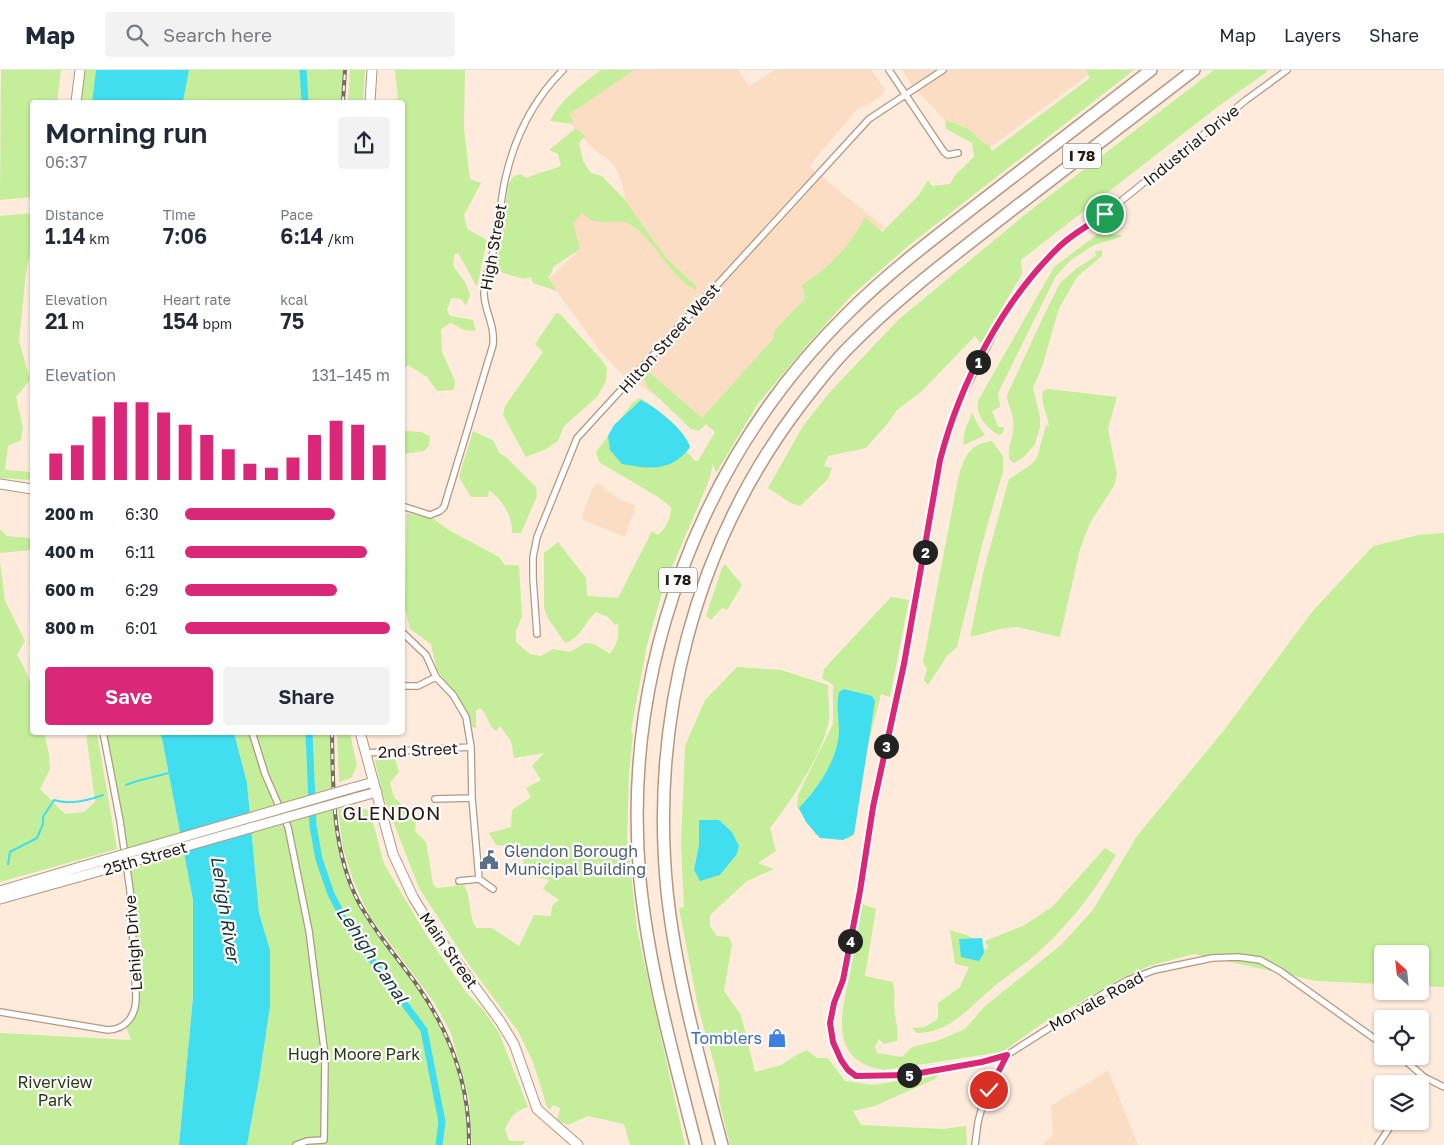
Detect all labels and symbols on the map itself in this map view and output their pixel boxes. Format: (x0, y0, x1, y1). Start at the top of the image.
street label: Industrial Drive (1139, 100, 1243, 190)
road number: I 78 (1063, 144, 1101, 168)
pin (1084, 193, 1126, 235)
street label: High Street (476, 202, 510, 292)
street label: Hilton Street West (614, 279, 724, 397)
pin: 1 (966, 350, 990, 374)
pin: 2 (912, 540, 938, 564)
road number: I 78 (659, 568, 697, 592)
pin: 3 (874, 734, 898, 758)
street label: 2nd Street (377, 738, 459, 762)
district label: GLENDON (342, 801, 442, 824)
street label: 25th Street (101, 837, 189, 879)
place label: Glendon Borough Municipal Building (504, 841, 646, 879)
public building icon: Glendon Borough Municipal Building (478, 849, 500, 871)
water label: Lehigh River (207, 854, 246, 966)
street label: Lehigh Drive (120, 895, 146, 991)
water label: Lehigh Canal (332, 902, 414, 1008)
street label: Main Street (415, 908, 483, 992)
pin: 4 (838, 928, 862, 954)
north arrow (1374, 945, 1429, 1000)
street label: Morvale Road (1045, 967, 1147, 1035)
shop icon: Tomblers (766, 1027, 788, 1049)
place label: Tomblers (691, 1028, 762, 1048)
park label: Hugh Moore Park (288, 1044, 420, 1064)
pin: 5 (896, 1062, 922, 1088)
pin (968, 1069, 1010, 1111)
park label: Riverview Park (17, 1072, 93, 1110)

